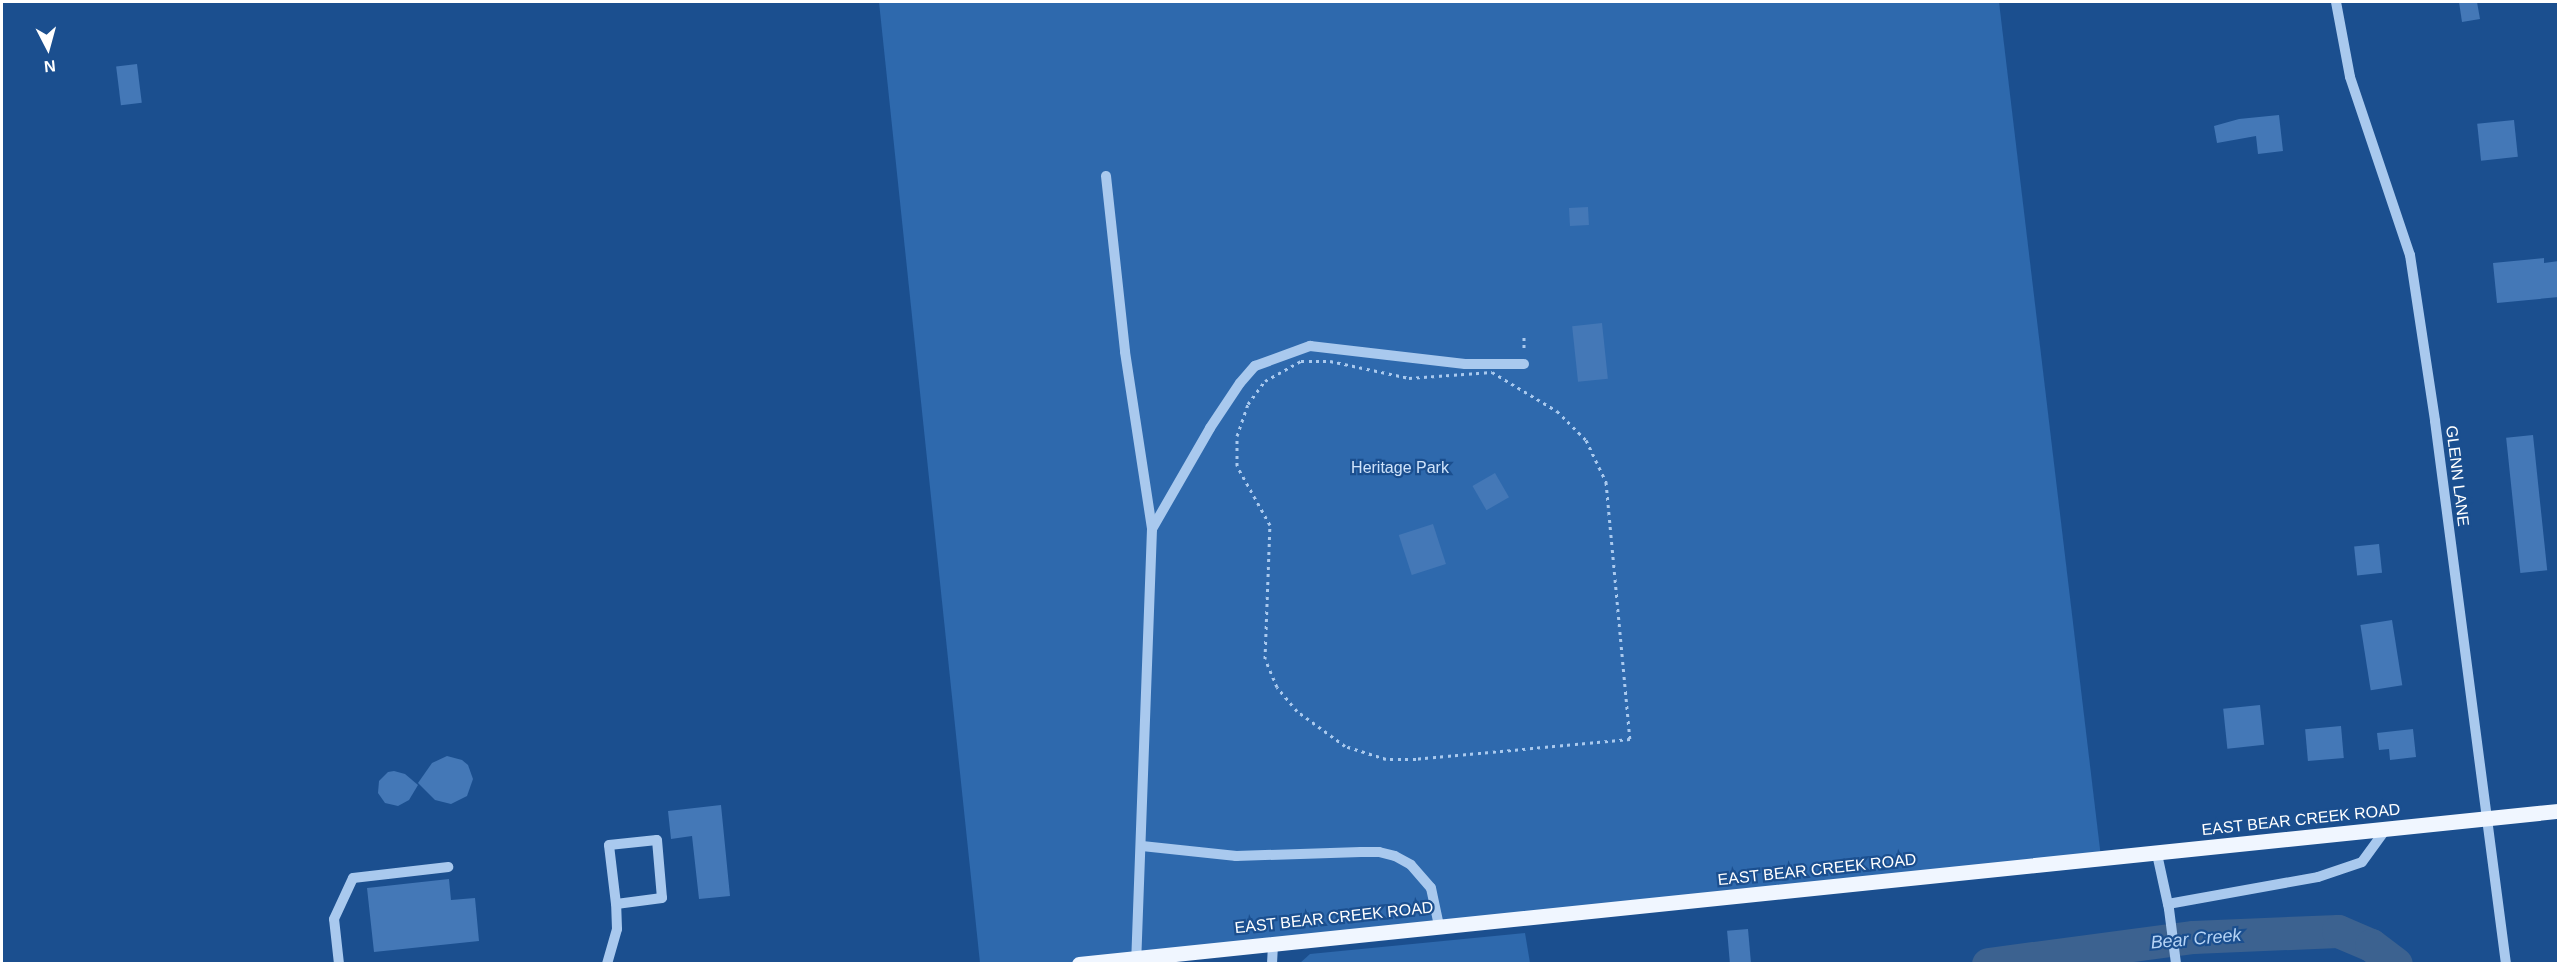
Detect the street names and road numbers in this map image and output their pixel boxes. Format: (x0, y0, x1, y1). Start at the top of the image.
street label: GLENN LANE (2441, 425, 2473, 527)
street label: EAST BEAR CREEK ROAD (2201, 800, 2401, 840)
street label: EAST BEAR CREEK ROAD (1717, 850, 1917, 890)
street label: EAST BEAR CREEK ROAD (1234, 898, 1434, 938)

